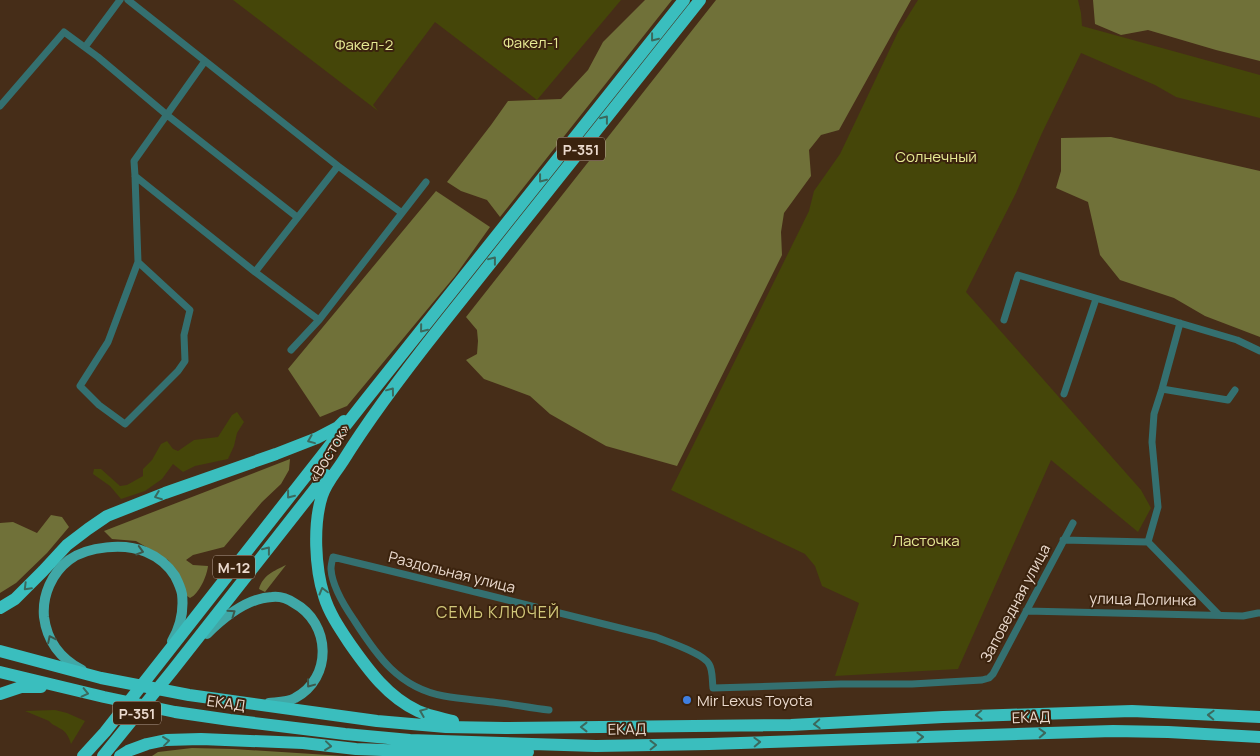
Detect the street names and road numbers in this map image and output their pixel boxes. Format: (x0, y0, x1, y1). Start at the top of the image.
road number: Р-351 (557, 138, 605, 160)
street label: «Восток» (303, 419, 355, 487)
street label: Заповедная улица (975, 540, 1055, 666)
street label: Раздольная улица (386, 546, 518, 598)
road number: М-12 (213, 556, 255, 578)
street label: улица Долинка (1089, 588, 1197, 610)
street label: ЕКАД (205, 690, 247, 716)
road number: Р-351 (113, 701, 161, 724)
street label: ЕКАД (1011, 706, 1051, 728)
street label: ЕКАД (608, 718, 646, 740)

